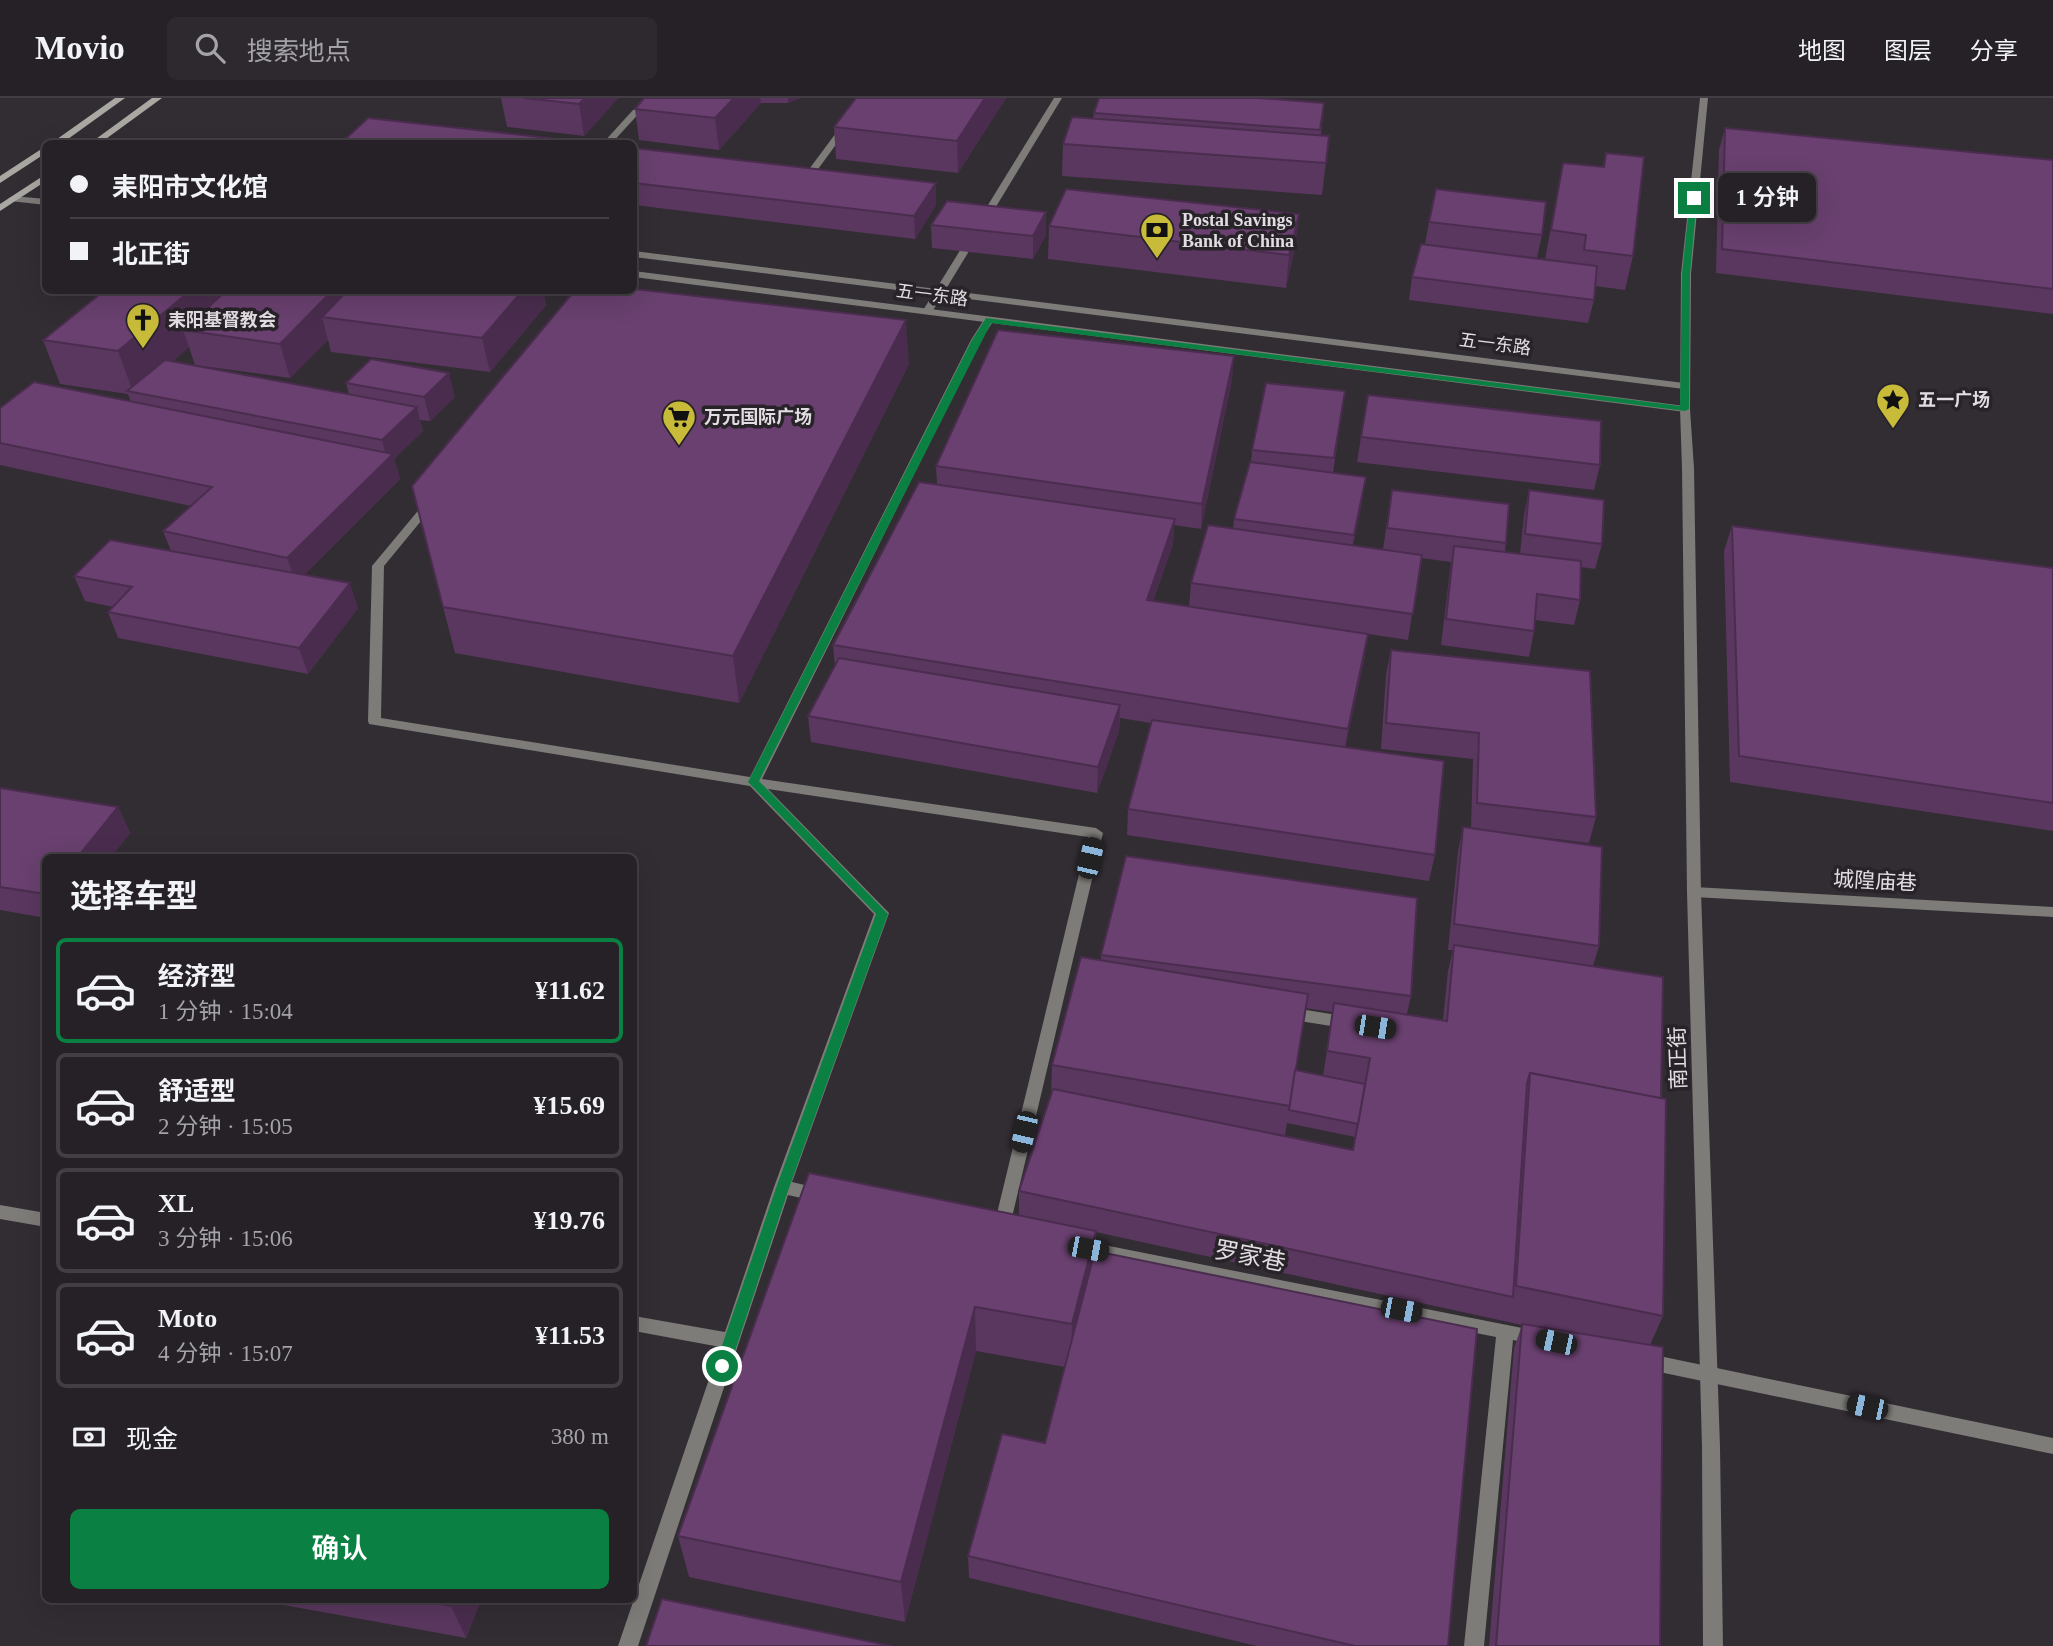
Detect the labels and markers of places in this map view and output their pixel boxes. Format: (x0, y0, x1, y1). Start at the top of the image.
place label: Postal Savings Bank of China (1182, 210, 1294, 251)
bank icon: Postal Savings Bank of China (1138, 211, 1176, 260)
church icon: 耒阳基督教会 (124, 301, 162, 350)
place label: 耒阳基督教会 (168, 310, 276, 330)
place icon: 五一广场 (1874, 381, 1912, 430)
place label: 五一广场 (1918, 390, 1990, 410)
supermarket icon: 万元国际广场 (660, 398, 698, 447)
place label: 万元国际广场 (704, 407, 812, 427)

